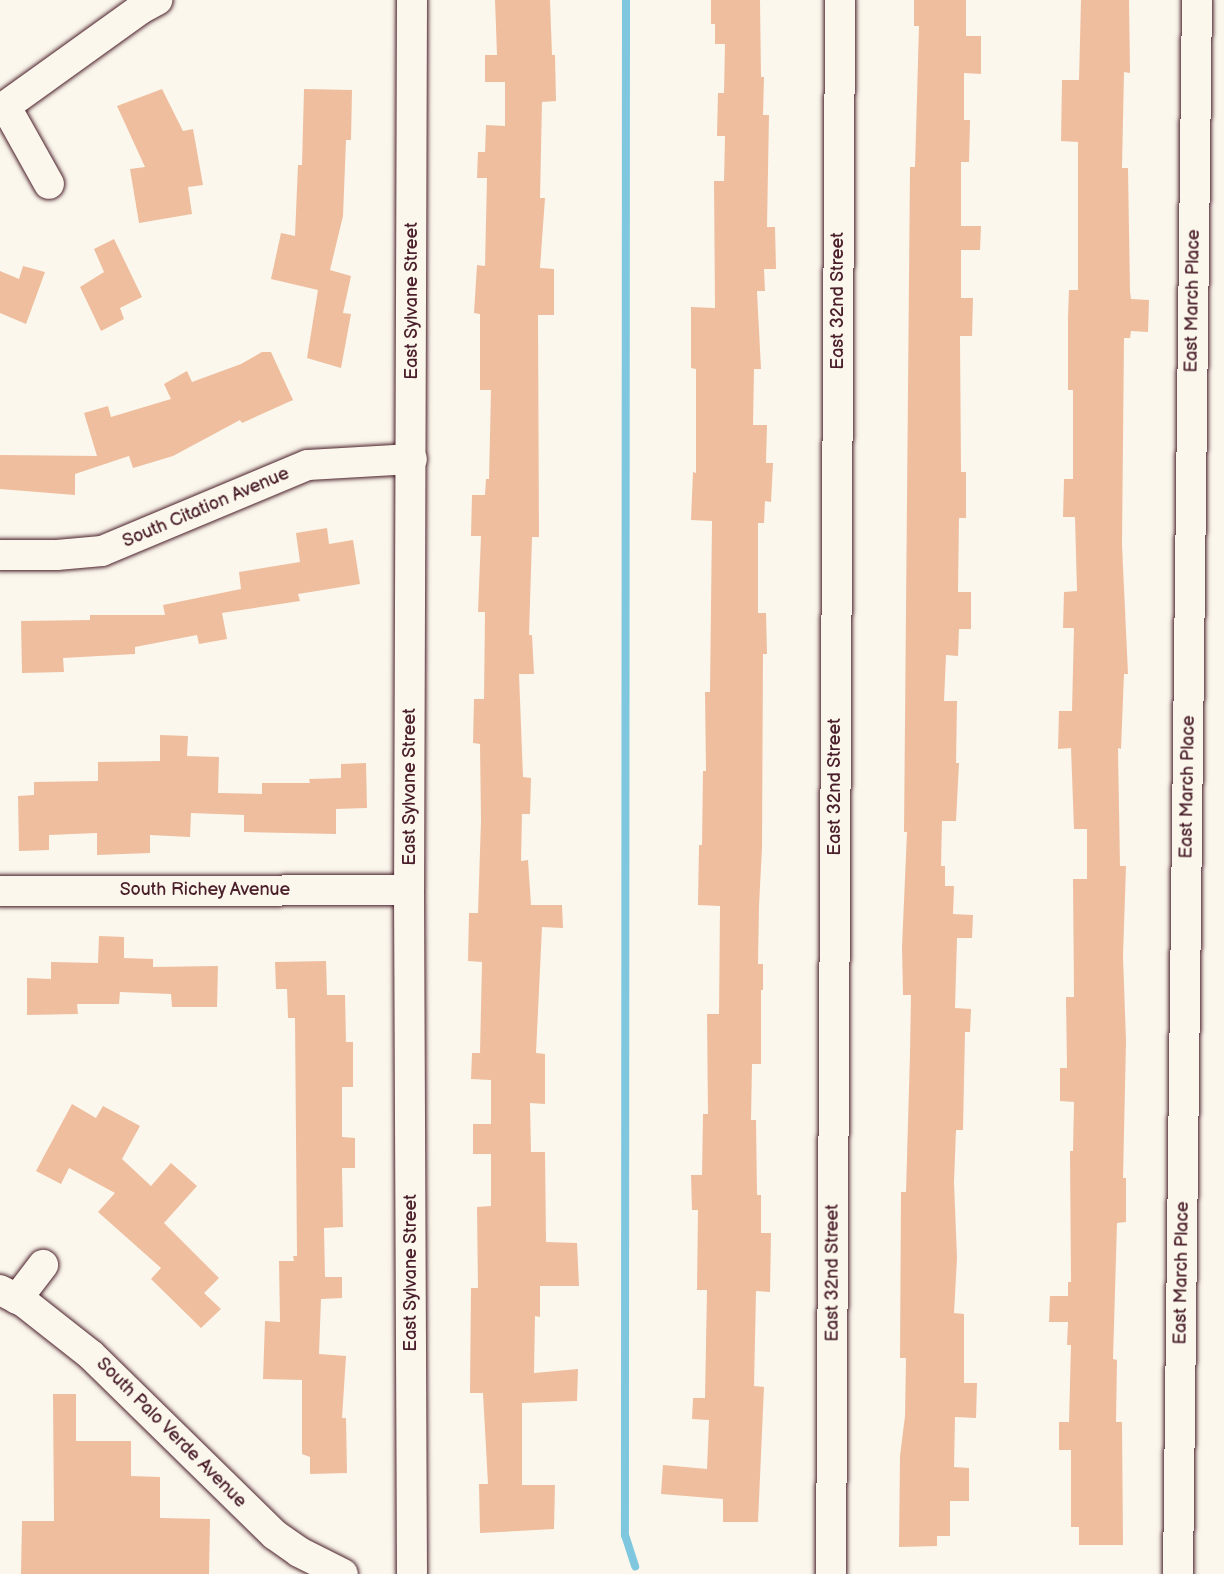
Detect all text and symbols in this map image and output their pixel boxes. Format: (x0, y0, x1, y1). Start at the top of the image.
street label: East Sylvane Street (401, 222, 423, 380)
street label: East March Place (1181, 229, 1205, 373)
street label: East 32nd Street (827, 232, 849, 370)
street label: South Citation Avenue (119, 463, 293, 553)
street label: East Sylvane Street (399, 708, 421, 866)
street label: East March Place (1176, 715, 1200, 859)
street label: East 32nd Street (824, 718, 846, 856)
street label: South Richey Avenue (119, 879, 291, 901)
street label: East Sylvane Street (400, 1194, 422, 1352)
street label: East March Place (1170, 1201, 1194, 1345)
street label: East 32nd Street (822, 1204, 844, 1342)
street label: South Palo Verde Avenue (91, 1353, 251, 1513)

